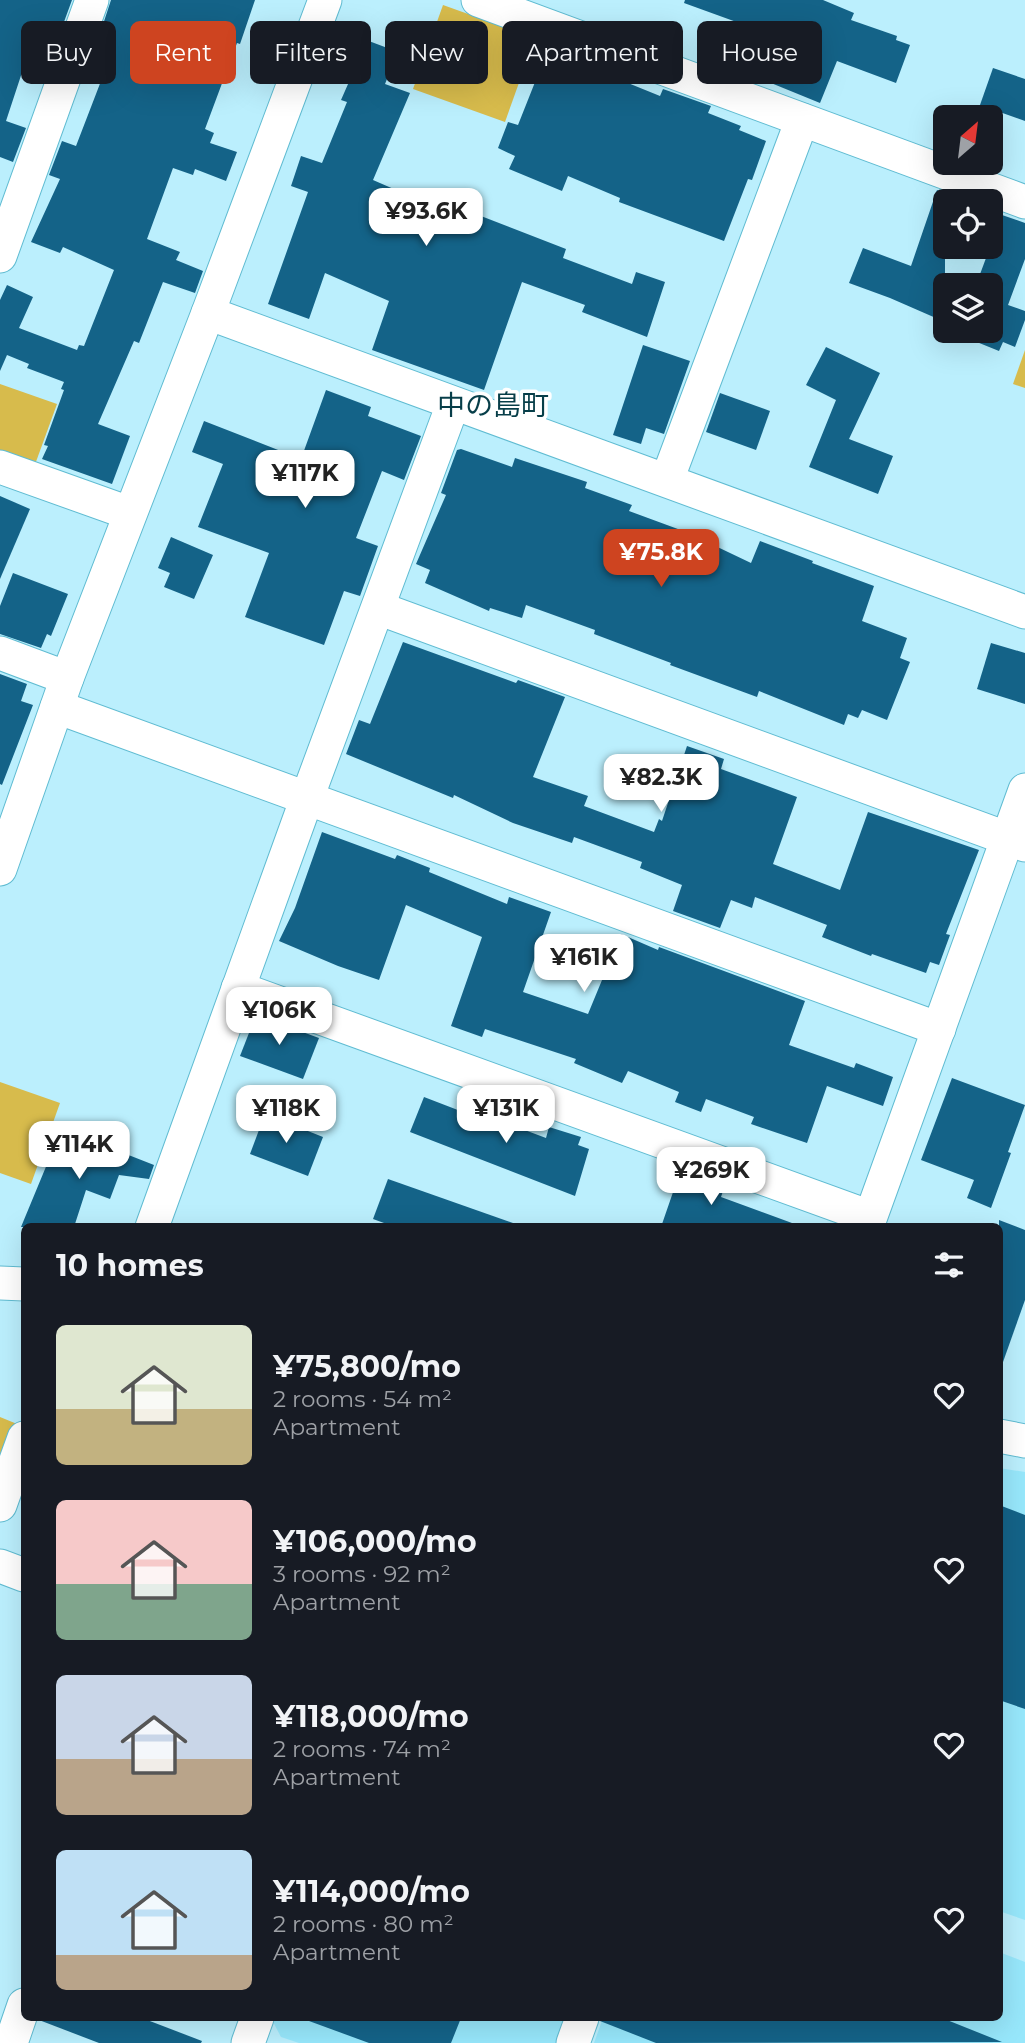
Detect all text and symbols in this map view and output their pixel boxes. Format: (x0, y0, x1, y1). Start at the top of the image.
chip: Buy (21, 21, 116, 84)
chip: Rent (130, 21, 236, 84)
chip: Filters (250, 21, 371, 84)
chip: New (385, 21, 488, 84)
chip: Apartment (502, 21, 683, 84)
chip: House (697, 21, 822, 84)
north arrow (933, 105, 1003, 175)
map controls (933, 105, 1003, 343)
pin: ¥93.6K (369, 188, 483, 248)
button: locate (933, 189, 1003, 259)
text: ¥93.6K (385, 197, 467, 225)
button: layers (933, 273, 1003, 343)
district label: 中の島町 (437, 388, 549, 422)
pin: ¥117K (256, 450, 354, 510)
text: ¥117K (272, 459, 338, 487)
pin: ¥75.8K (604, 530, 718, 589)
text: ¥75.8K (619, 538, 703, 566)
pin: ¥82.3K (604, 754, 718, 814)
text: ¥82.3K (620, 763, 702, 791)
pin: ¥161K (535, 934, 633, 994)
text: ¥161K (550, 943, 618, 971)
pin: ¥106K (230, 988, 328, 1047)
text: ¥106K (242, 996, 316, 1024)
pin: ¥118K (237, 1086, 335, 1145)
pin: ¥131K (457, 1086, 555, 1145)
text: ¥118K (252, 1094, 320, 1122)
text: ¥131K (473, 1094, 539, 1122)
pin: ¥114K (30, 1122, 128, 1181)
text: ¥114K (45, 1130, 113, 1158)
pin: ¥269K (662, 1148, 760, 1207)
text: ¥269K (673, 1156, 749, 1184)
icon: filters (930, 1246, 968, 1284)
text: 10 homes (56, 1247, 204, 1284)
text: ¥75,800/mo (273, 1348, 461, 1385)
icon: home (112, 1353, 196, 1437)
icon: heart (930, 1376, 968, 1414)
text: 2 rooms · 54 m² (273, 1385, 452, 1413)
text: Apartment (273, 1413, 401, 1441)
text: ¥106,000/mo (273, 1523, 477, 1560)
icon: home (112, 1528, 196, 1612)
icon: heart (930, 1551, 968, 1589)
text: 3 rooms · 92 m² (273, 1560, 451, 1588)
text: Apartment (273, 1588, 401, 1616)
text: ¥118,000/mo (273, 1698, 469, 1735)
icon: home (112, 1703, 196, 1787)
icon: heart (930, 1726, 968, 1764)
text: 2 rooms · 74 m² (273, 1735, 451, 1763)
text: Apartment (273, 1763, 401, 1791)
text: ¥114,000/mo (273, 1873, 470, 1910)
icon: home (112, 1878, 196, 1962)
icon: heart (930, 1901, 968, 1939)
text: 2 rooms · 80 m² (273, 1910, 454, 1938)
text: Apartment (273, 1938, 401, 1966)

